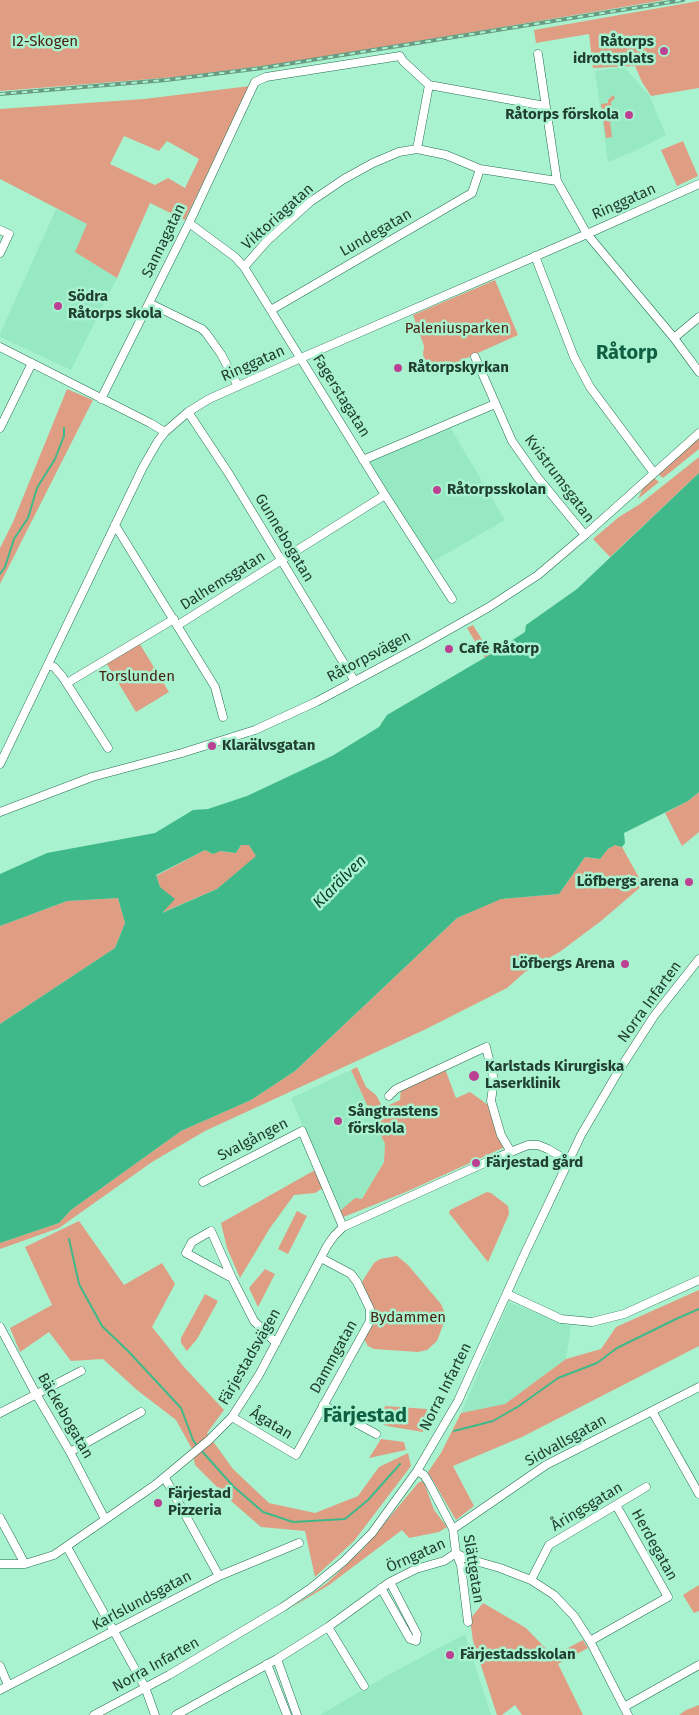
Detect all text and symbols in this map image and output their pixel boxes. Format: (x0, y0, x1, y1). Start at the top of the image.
park label: I2-Skogen (12, 33, 78, 51)
place label: Råtorps idrottsplats (573, 33, 654, 68)
marker: Råtorps idrottsplats (658, 45, 670, 57)
place label: Råtorps förskola (505, 106, 619, 124)
marker: Råtorps förskola (623, 109, 635, 121)
street label: Viktoriagatan (238, 180, 318, 254)
street label: Ringgatan (589, 180, 659, 224)
street label: Sannagatan (138, 201, 190, 281)
street label: Lundegatan (337, 205, 415, 261)
place label: Södra Råtorps skola (68, 288, 162, 323)
marker: Södra Råtorps skola (52, 300, 64, 312)
park label: Paleniusparken (405, 320, 509, 338)
district label: Råtorp (596, 341, 658, 365)
street label: Ringgatan (218, 342, 288, 386)
street label: Fagerstagatan (308, 351, 374, 441)
place label: Råtorpskyrkan (408, 359, 509, 377)
marker: Råtorpskyrkan (392, 362, 404, 374)
street label: Kvistrumsgatan (520, 432, 598, 526)
place label: Råtorpsskolan (447, 481, 546, 499)
marker: Råtorpsskolan (431, 484, 443, 496)
street label: Gunnebogatan (251, 491, 317, 585)
street label: Dalhemsgatan (177, 548, 269, 614)
street label: Råtorpsvägen (324, 627, 414, 687)
place label: Café Råtorp (459, 640, 539, 658)
marker: Café Råtorp (443, 643, 455, 655)
park label: Torslunden (99, 668, 175, 686)
place label: Klarälvsgatan (222, 737, 315, 755)
marker: Klarälvsgatan (206, 740, 218, 752)
water label: Klarälven (309, 851, 371, 913)
place label: Löfbergs arena (577, 873, 679, 891)
marker: Löfbergs arena (683, 876, 695, 888)
place label: Löfbergs Arena (512, 955, 615, 973)
street label: Norra Infarten (614, 958, 686, 1046)
marker: Löfbergs Arena (619, 958, 631, 970)
place label: Karlstads Kirurgiska Laserklinik (485, 1058, 624, 1093)
marker: Karlstads Kirurgiska Laserklinik (467, 1069, 481, 1083)
place label: Sångtrastens förskola (348, 1103, 438, 1138)
street label: Svalgången (215, 1115, 291, 1165)
marker: Sångtrastens förskola (332, 1115, 344, 1127)
place label: Färjestad gård (486, 1154, 583, 1172)
marker: Färjestad gård (470, 1157, 482, 1169)
street label: Färjestadsvägen (215, 1306, 285, 1408)
park label: Bydammen (370, 1309, 446, 1327)
street label: Dammgatan (306, 1317, 362, 1397)
street label: Norra Infarten (416, 1340, 476, 1434)
street label: Bäckebogatan (33, 1370, 97, 1462)
street label: Ågatan (246, 1404, 296, 1444)
district label: Färjestad (323, 1404, 407, 1428)
street label: Sidvallsgatan (522, 1411, 610, 1471)
street label: Åringsgatan (548, 1479, 626, 1535)
place label: Färjestad Pizzeria (168, 1485, 231, 1520)
marker: Färjestad Pizzeria (152, 1497, 164, 1509)
street label: Herdegatan (627, 1506, 681, 1584)
street label: Slättgatan (459, 1533, 487, 1605)
street label: Örngatan (384, 1535, 448, 1577)
street label: Karlslundsgatan (89, 1567, 195, 1635)
street label: Norra Infarten (110, 1634, 202, 1696)
place label: Färjestadsskolan (460, 1646, 576, 1664)
marker: Färjestadsskolan (444, 1649, 456, 1661)

